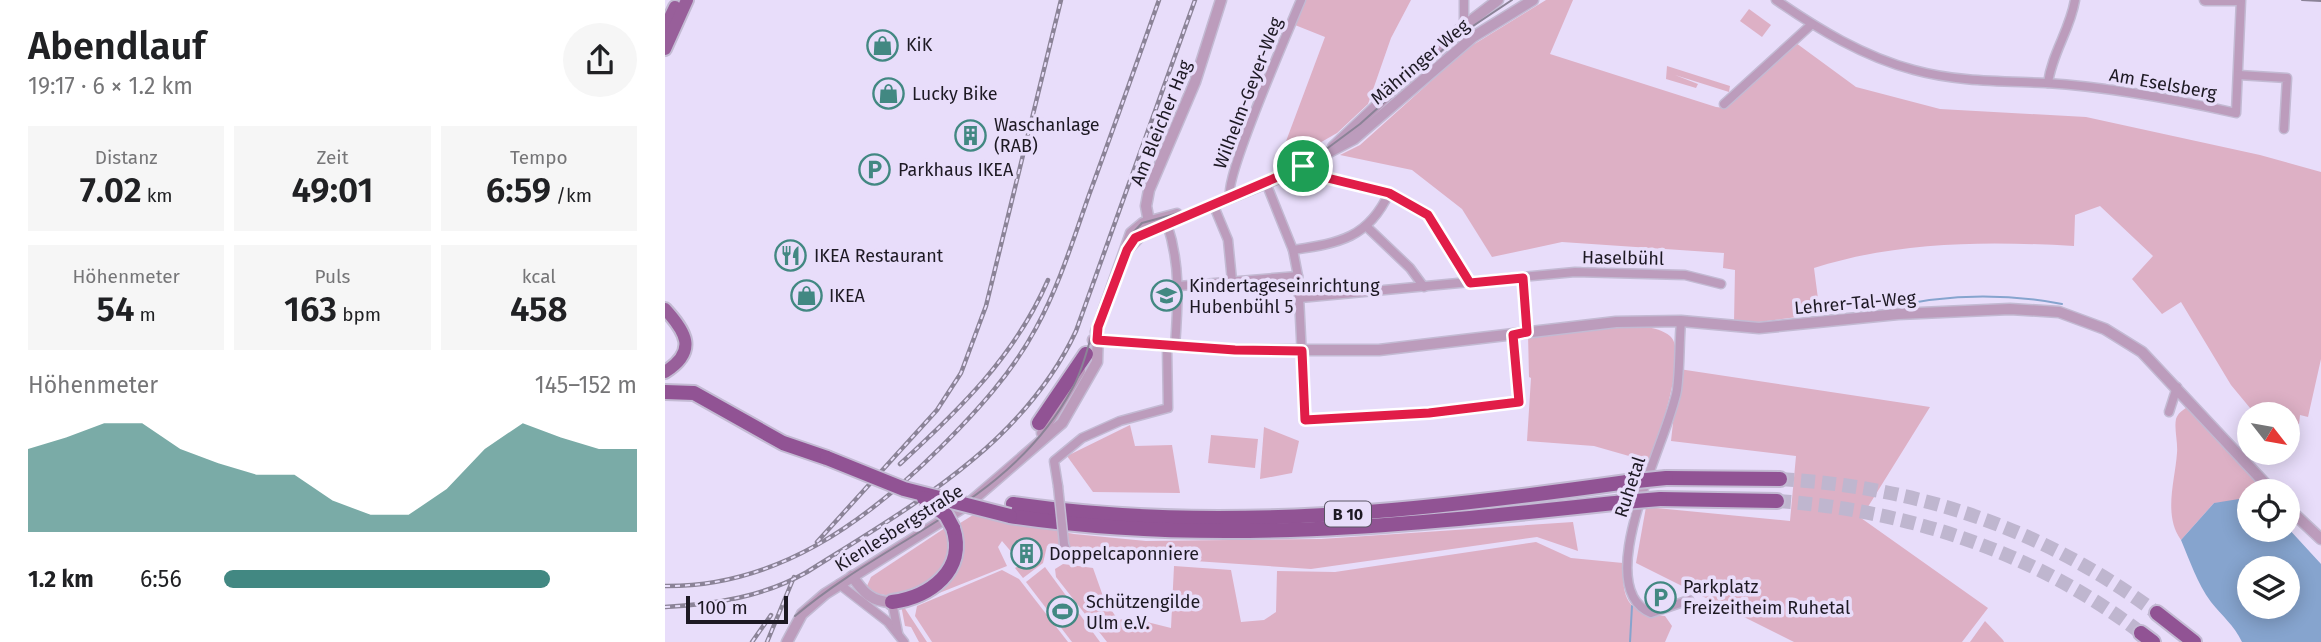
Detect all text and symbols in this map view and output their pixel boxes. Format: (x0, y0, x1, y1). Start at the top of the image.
street label: Wilhelm-Geyer-Weg (1209, 13, 1287, 172)
street label: Mähringer Weg (1366, 14, 1474, 109)
text: Abendlauf (28, 23, 206, 69)
button: share (563, 23, 637, 97)
shop icon: KiK (866, 28, 900, 62)
place label: KiK (906, 34, 933, 56)
street label: Am Bleicher Hag (1126, 56, 1196, 189)
street label: Am Eselsberg (2108, 64, 2219, 104)
text: 19:17 · 6 × 1.2 km (28, 72, 193, 100)
shop icon: Lucky Bike (872, 77, 906, 111)
place label: Lucky Bike (912, 83, 998, 105)
place label: Waschanlage (RAB) (994, 114, 1100, 157)
building icon: Waschanlage (RAB) (954, 118, 988, 152)
pin (1273, 136, 1333, 196)
text: Distanz (95, 146, 158, 169)
text: Zeit (316, 146, 349, 169)
text: Tempo (510, 146, 568, 169)
icon: arrive (1284, 147, 1322, 185)
parking icon: Parkhaus IKEA (858, 153, 892, 187)
place label: Parkhaus IKEA (898, 159, 1014, 181)
text: 7.02 (80, 169, 142, 211)
text: 49:01 (292, 169, 373, 211)
text: 6:59 (486, 169, 551, 211)
text: km (142, 184, 173, 207)
text: /km (551, 184, 592, 207)
restaurant icon: IKEA Restaurant (774, 239, 808, 273)
place label: IKEA Restaurant (814, 245, 944, 267)
street label: Haselbühl (1582, 246, 1664, 270)
text: Höhenmeter (72, 265, 180, 288)
text: Puls (314, 265, 351, 288)
text: kcal (522, 265, 556, 288)
place label: Kindertageseinrichtung Hubenbühl 5 (1189, 275, 1380, 318)
shop icon: IKEA (789, 279, 823, 313)
school or university icon: Kindertageseinrichtung Hubenbühl 5 (1149, 279, 1183, 313)
place label: IKEA (829, 285, 866, 307)
street label: Lehrer-Tal-Weg (1793, 287, 1917, 319)
text: 54 (97, 288, 134, 330)
text: 163 (284, 288, 337, 330)
text: 458 (510, 288, 568, 330)
text: m (134, 303, 156, 326)
text: bpm (337, 303, 381, 326)
text: Höhenmeter (28, 371, 158, 399)
text: 145–152 m (535, 371, 637, 399)
north arrow (2237, 402, 2299, 466)
map controls (2237, 402, 2300, 619)
street label: Ruhetal (1610, 454, 1650, 520)
button: locate (2237, 479, 2300, 542)
street label: Kienlesbergstraße (831, 480, 967, 576)
road number: B 10 (1325, 502, 1371, 526)
building icon: Doppelcaponniere (1009, 537, 1043, 571)
place label: Doppelcaponniere (1049, 543, 1199, 565)
button: layers (2237, 556, 2300, 619)
text: 1.2 km (28, 565, 94, 593)
text: 6:56 (140, 565, 182, 593)
place label: Parkplatz Freizeitheim Ruhetal (1683, 576, 1850, 619)
parking icon: Parkplatz Freizeitheim Ruhetal (1643, 580, 1677, 614)
place label: Schützengilde Ulm e.V. (1086, 591, 1200, 634)
scale bar (686, 593, 787, 625)
sports icon: Schützengilde Ulm e.V. (1046, 595, 1080, 629)
text: 100 m (697, 596, 748, 619)

